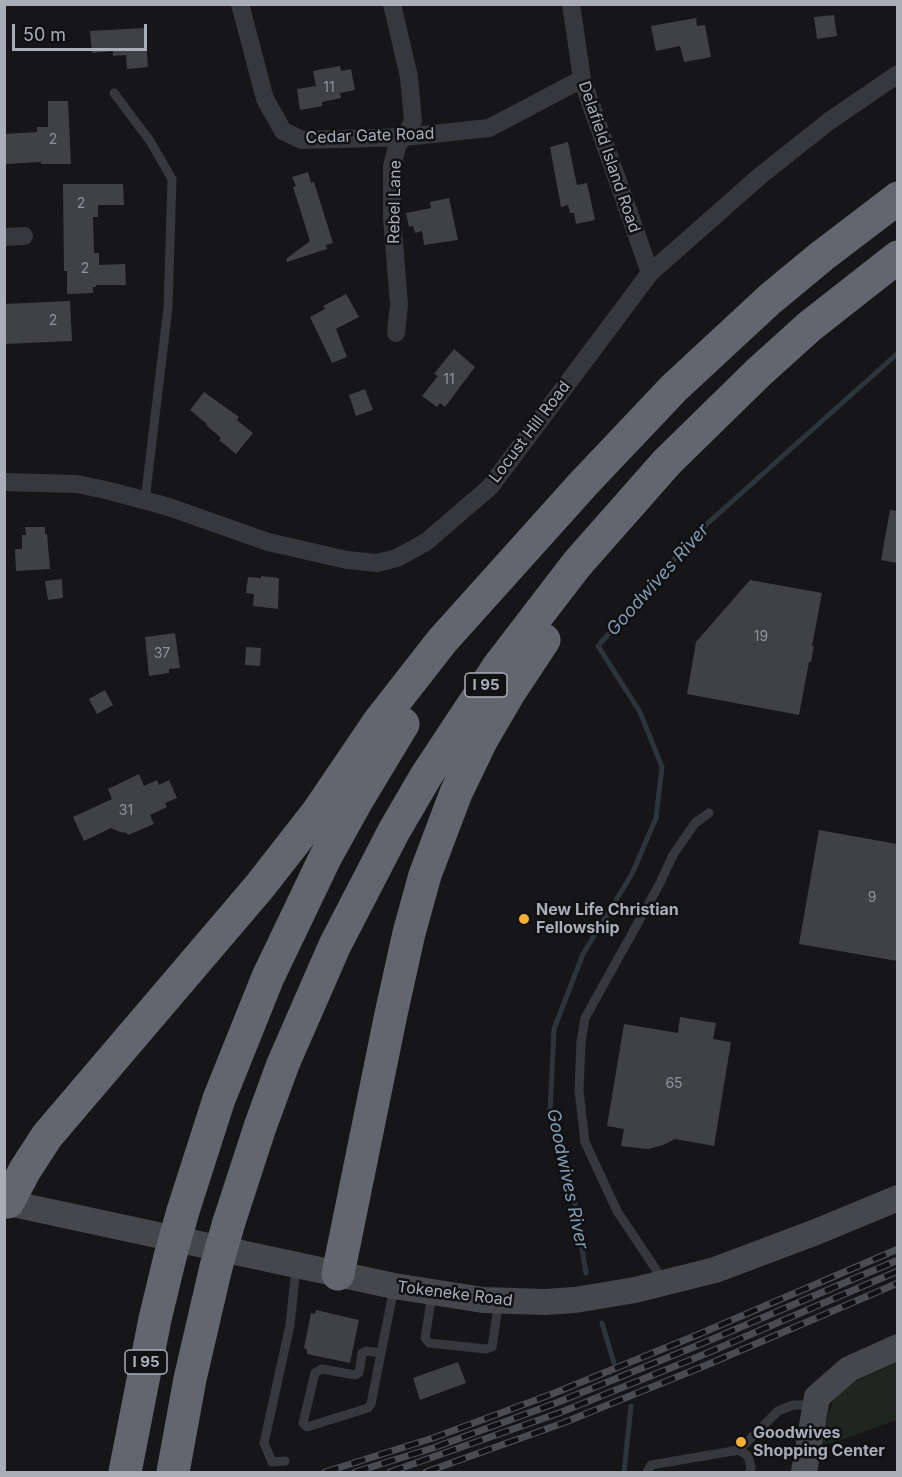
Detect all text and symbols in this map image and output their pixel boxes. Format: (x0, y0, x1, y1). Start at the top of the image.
scale bar (15, 12, 150, 50)
text: 50 m (23, 24, 66, 45)
street label: Delafield Island Road (574, 79, 644, 235)
house number: 11 (323, 80, 335, 96)
street label: Cedar Gate Road (305, 124, 435, 148)
house number: 2 (49, 132, 57, 148)
street label: Rebel Lane (385, 160, 405, 244)
house number: 2 (77, 196, 85, 212)
house number: 2 (81, 261, 89, 277)
house number: 2 (49, 313, 57, 329)
house number: 11 (443, 372, 455, 388)
street label: Locust Hill Road (486, 377, 574, 487)
water label: Goodwives River (602, 520, 714, 640)
house number: 19 (754, 629, 768, 645)
house number: 37 (154, 646, 170, 662)
road number: I 95 (465, 673, 507, 697)
house number: 31 (119, 803, 133, 819)
house number: 9 (868, 890, 876, 906)
place label: New Life Christian Fellowship (536, 900, 679, 938)
marker: New Life Christian Fellowship (517, 912, 531, 926)
house number: 65 (665, 1076, 683, 1092)
water label: Goodwives River (542, 1107, 592, 1251)
street label: Tokeneke Road (396, 1277, 514, 1311)
road number: I 95 (125, 1350, 167, 1374)
place label: Goodwives Shopping Center (753, 1423, 885, 1461)
marker: Goodwives Shopping Center (734, 1435, 748, 1449)

